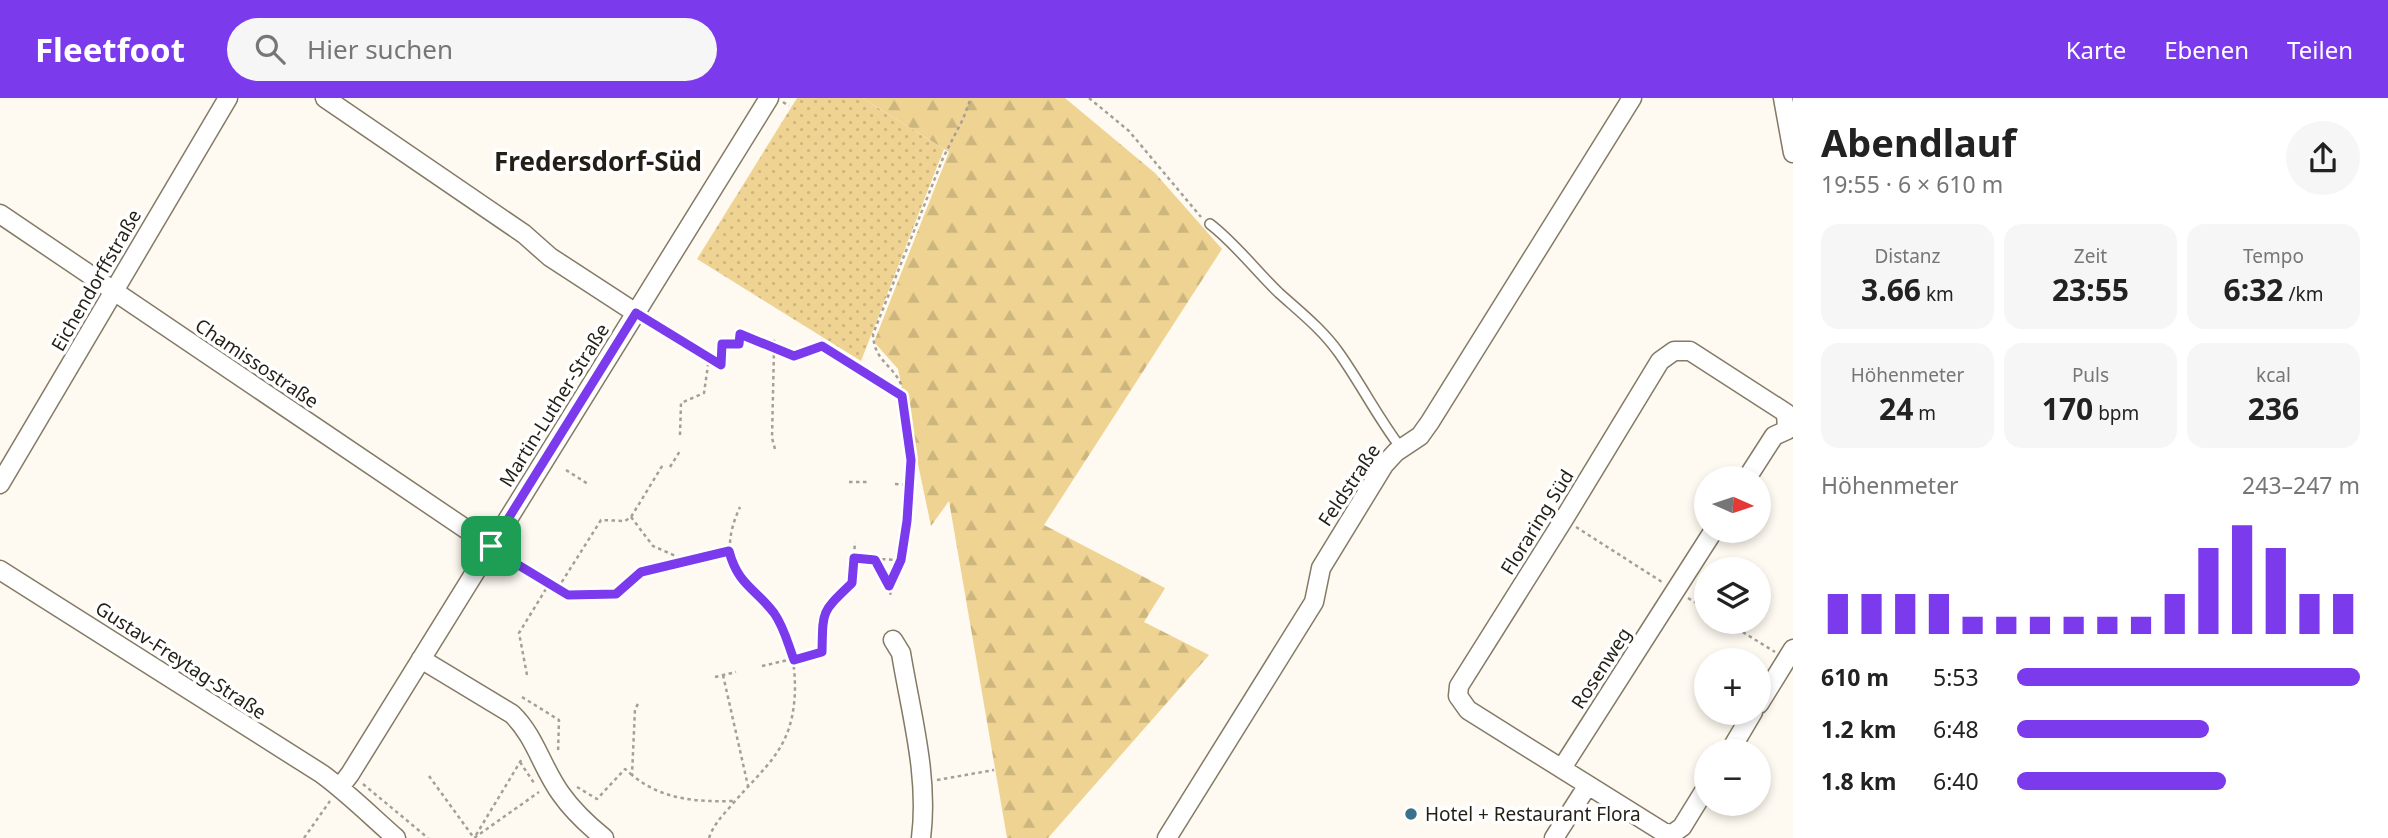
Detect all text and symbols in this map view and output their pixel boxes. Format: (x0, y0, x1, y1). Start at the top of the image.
search box (227, 18, 717, 81)
text: Fleetfoot (35, 27, 185, 72)
icon: search (251, 30, 289, 68)
text: Hier suchen (307, 31, 453, 67)
text: Karte (2066, 33, 2126, 66)
text: Ebenen (2164, 33, 2249, 66)
text: Teilen (2287, 33, 2353, 66)
text: Abendlauf (1821, 116, 2016, 168)
button: share (2286, 121, 2360, 195)
district label: Fredersdorf-Süd (494, 143, 702, 179)
text: 19:55 · 6 × 610 m (1821, 168, 2003, 200)
street label: Eichendorffstraße (45, 204, 147, 356)
text: Distanz (1874, 243, 1941, 269)
text: Zeit (2074, 243, 2107, 269)
text: Tempo (2243, 243, 2304, 269)
text: 3.66 (1861, 269, 1921, 310)
text: 23:55 (2052, 269, 2129, 310)
text: 6:32 (2224, 269, 2284, 310)
text: km (1921, 281, 1954, 307)
text: /km (2284, 281, 2323, 307)
street label: Chamissostraße (190, 312, 324, 414)
street label: Martin-Luther-Straße (493, 318, 615, 492)
text: Höhenmeter (1851, 362, 1964, 388)
text: Puls (2072, 362, 2109, 388)
text: kcal (2256, 362, 2291, 388)
text: 24 (1879, 388, 1913, 429)
text: 170 (2042, 388, 2093, 429)
text: 236 (2248, 388, 2299, 429)
text: m (1913, 400, 1936, 426)
text: bpm (2093, 400, 2139, 426)
street label: Feldstraße (1312, 439, 1386, 531)
street label: Floraring Süd (1494, 464, 1580, 580)
north arrow (1694, 466, 1771, 542)
map controls (1694, 466, 1771, 816)
text: Höhenmeter (1821, 469, 1959, 501)
text: 243–247 m (2242, 469, 2360, 501)
pin (461, 516, 521, 576)
icon: arrive (472, 527, 510, 565)
button: layers (1694, 557, 1771, 634)
street label: Gustav-Freytag-Straße (91, 595, 271, 725)
street label: Rosenweg (1565, 622, 1637, 714)
button: + (1694, 648, 1771, 725)
text: 610 m (1821, 661, 1889, 693)
text: 5:53 (1933, 661, 1979, 693)
text: 1.2 km (1821, 713, 1896, 745)
text: 6:48 (1933, 713, 1979, 745)
button: − (1694, 739, 1771, 816)
text: 1.8 km (1821, 765, 1896, 797)
text: 6:40 (1933, 765, 1979, 797)
place label: Hotel + Restaurant Flora (1425, 801, 1641, 827)
marker: Hotel + Restaurant Flora (1403, 806, 1419, 822)

